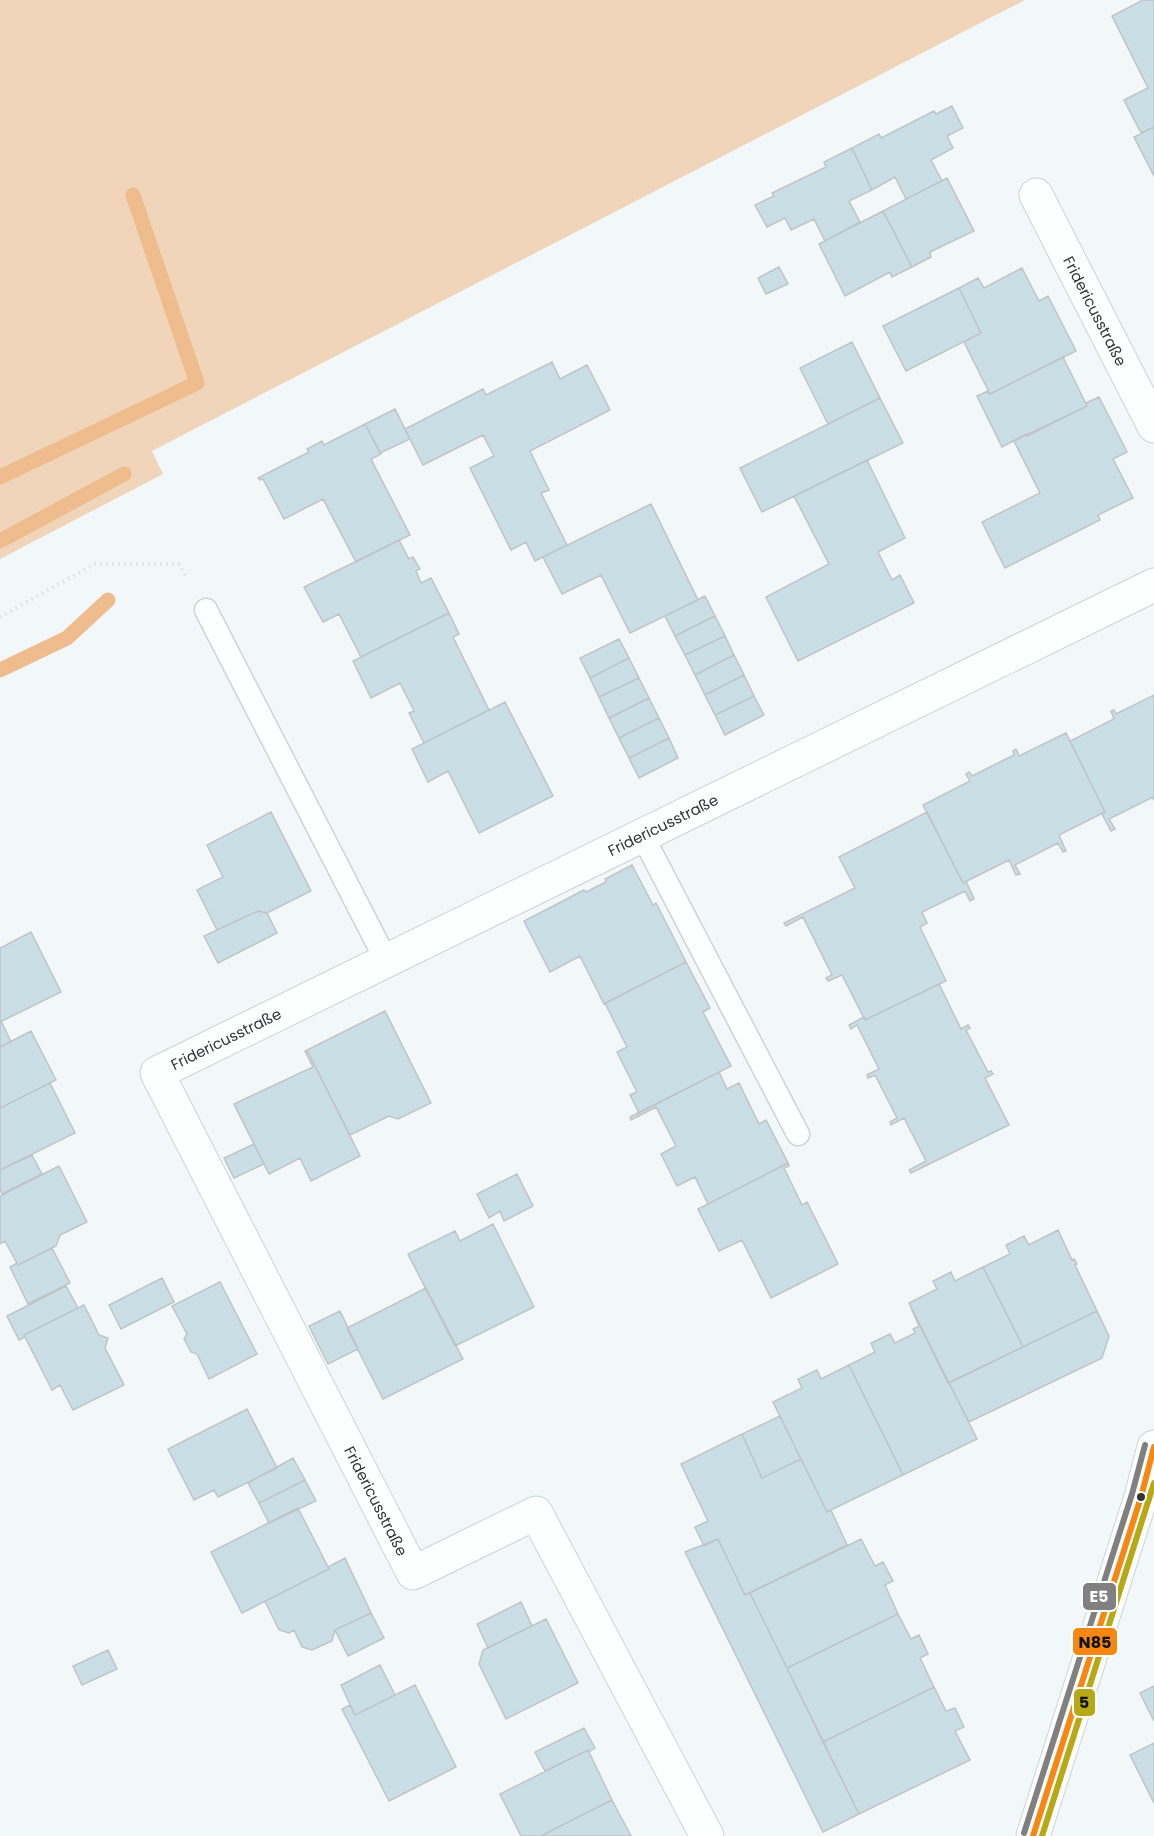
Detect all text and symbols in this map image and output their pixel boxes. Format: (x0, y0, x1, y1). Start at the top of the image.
street label: Fridericusstraße (1058, 252, 1132, 370)
street label: Fridericusstraße (604, 789, 722, 861)
street label: Fridericusstraße (167, 1003, 285, 1075)
street label: Fridericusstraße (339, 1442, 413, 1560)
unlabelled marker (1135, 1491, 1147, 1503)
line badge: E5 (1082, 1582, 1117, 1611)
text: E5 (1089, 1585, 1109, 1608)
line badge: N85 (1072, 1627, 1118, 1656)
text: N85 (1079, 1631, 1111, 1654)
line badge: 5 (1073, 1688, 1096, 1717)
text: 5 (1079, 1691, 1089, 1714)

